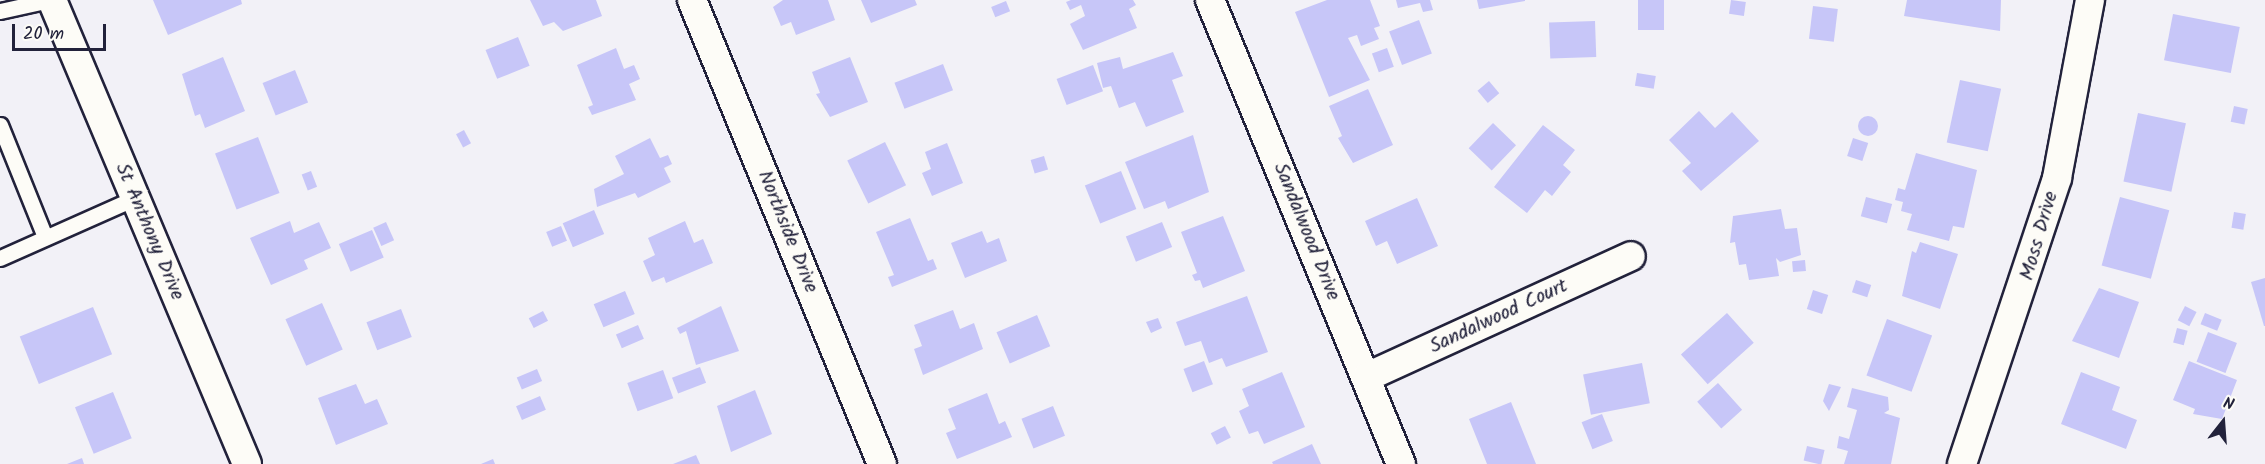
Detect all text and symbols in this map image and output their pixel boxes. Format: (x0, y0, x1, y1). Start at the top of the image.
scale bar (15, 12, 110, 50)
text: 20 m (23, 20, 64, 49)
street label: St Anthony Drive (109, 160, 189, 304)
street label: Sandalwood Drive (1267, 160, 1345, 304)
street label: Northside Drive (752, 167, 822, 297)
street label: Moss Drive (2016, 189, 2064, 283)
street label: Sandalwood Court (1426, 275, 1572, 359)
text: N (2220, 391, 2237, 418)
north arrow (2193, 392, 2253, 452)

